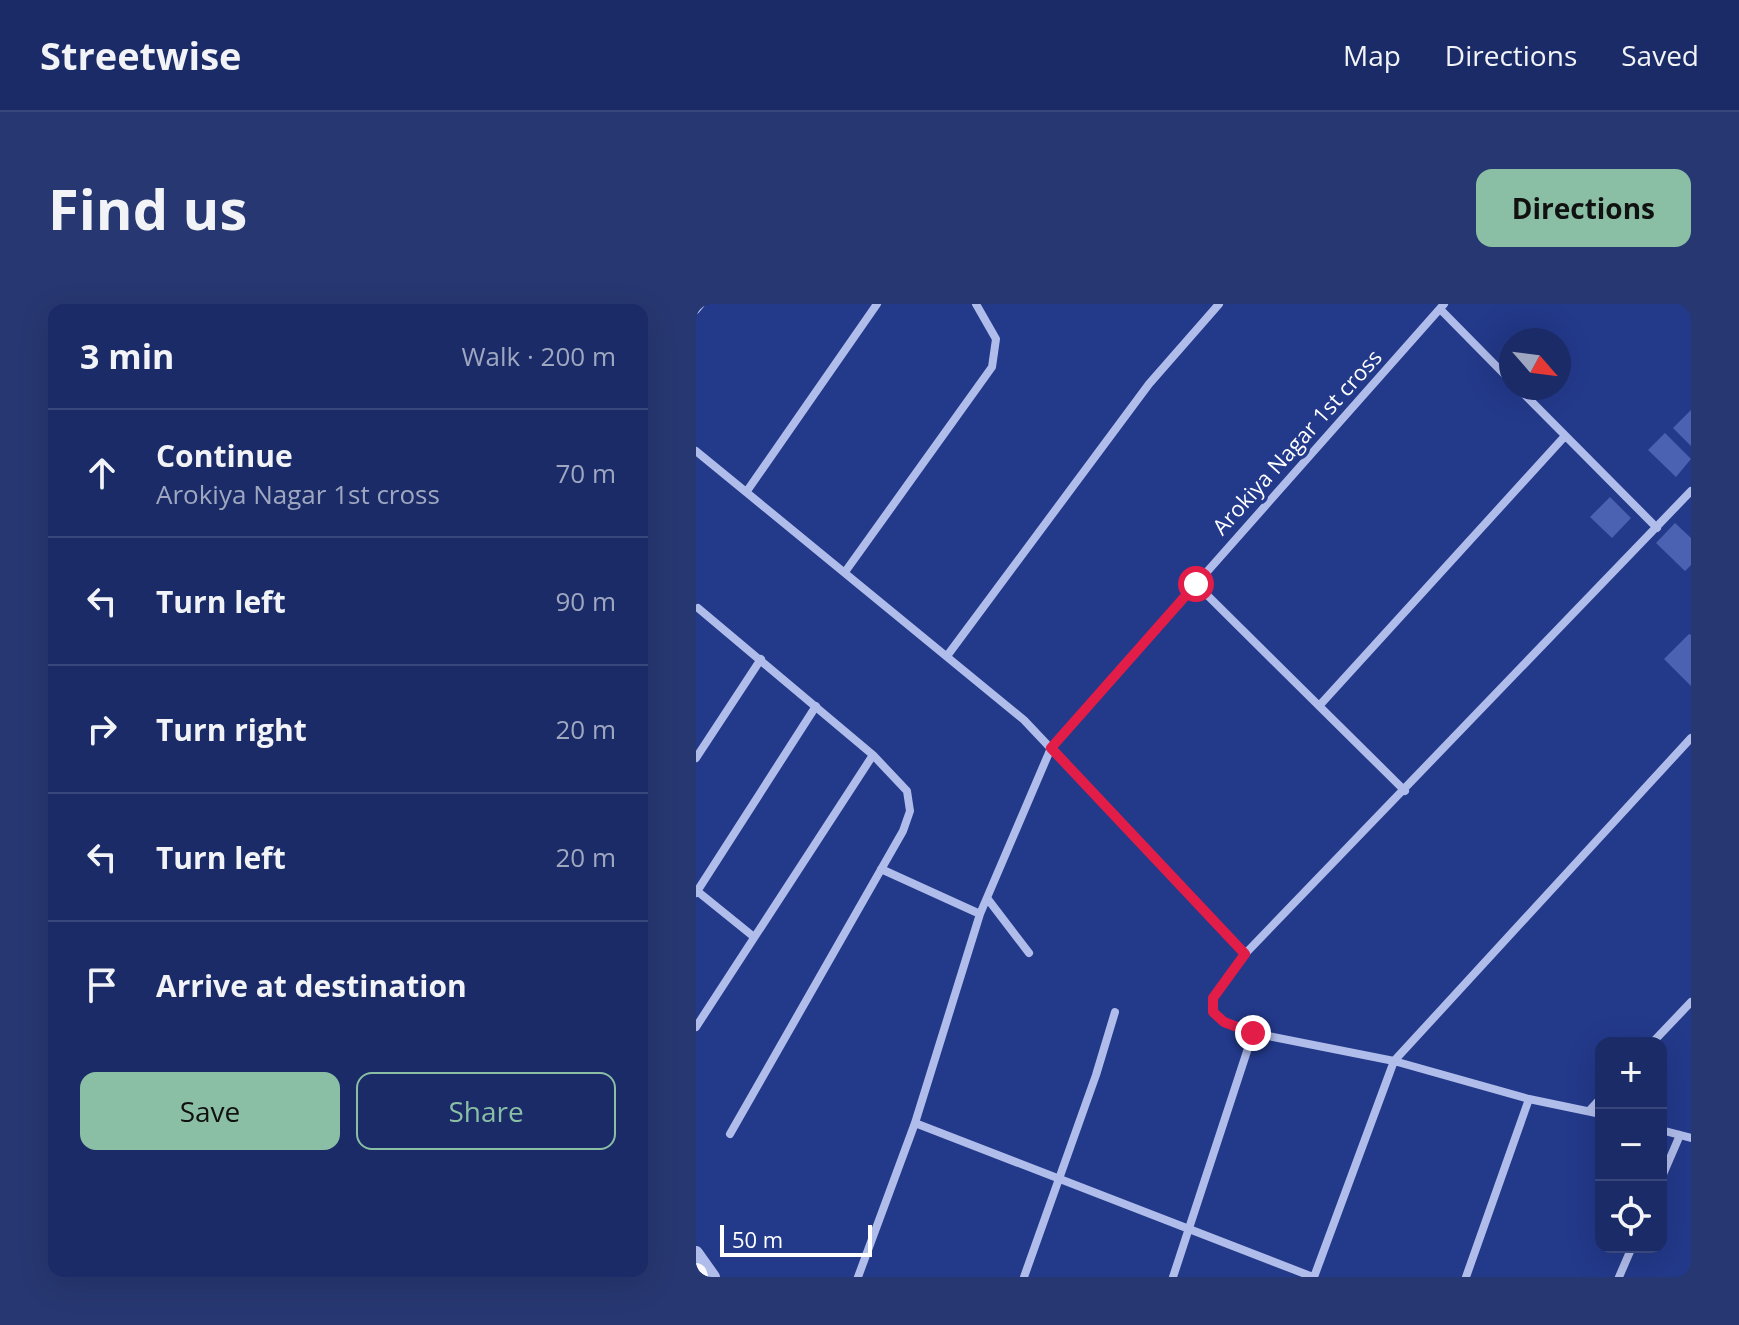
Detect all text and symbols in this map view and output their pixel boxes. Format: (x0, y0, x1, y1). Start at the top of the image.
text: Streetwise (40, 29, 242, 81)
text: Map (1343, 36, 1401, 74)
text: Directions (1445, 36, 1577, 74)
text: Saved (1621, 36, 1699, 74)
button: Directions (1476, 169, 1691, 247)
text: Find us (48, 170, 247, 246)
north arrow (1499, 328, 1571, 400)
text: 3 min (80, 333, 174, 379)
text: Walk · 200 m (462, 338, 616, 374)
street label: Arokiya Nagar 1st cross (1205, 342, 1388, 541)
text: Continue (156, 435, 293, 476)
icon: ahead (80, 451, 124, 495)
text: 70 m (555, 455, 616, 491)
text: Arokiya Nagar 1st cross (156, 476, 440, 512)
route start (1178, 566, 1214, 602)
icon: left (80, 579, 124, 623)
text: Turn left (156, 581, 286, 622)
text: 90 m (555, 583, 616, 619)
icon: right (80, 707, 124, 751)
text: Turn right (156, 709, 307, 750)
text: 20 m (555, 711, 616, 747)
icon: left (80, 835, 124, 879)
text: Turn left (156, 837, 286, 878)
text: 20 m (555, 839, 616, 875)
icon: arrive (80, 963, 124, 1007)
text: Arrive at destination (156, 965, 467, 1006)
route end (1235, 1015, 1271, 1051)
map controls (1595, 1037, 1667, 1253)
button: + (1595, 1037, 1667, 1109)
button: Save (80, 1072, 340, 1150)
button: Share (356, 1072, 616, 1150)
button: − (1595, 1109, 1667, 1181)
button: locate (1595, 1181, 1667, 1253)
scale bar (720, 1221, 872, 1257)
text: 50 m (732, 1224, 783, 1254)

